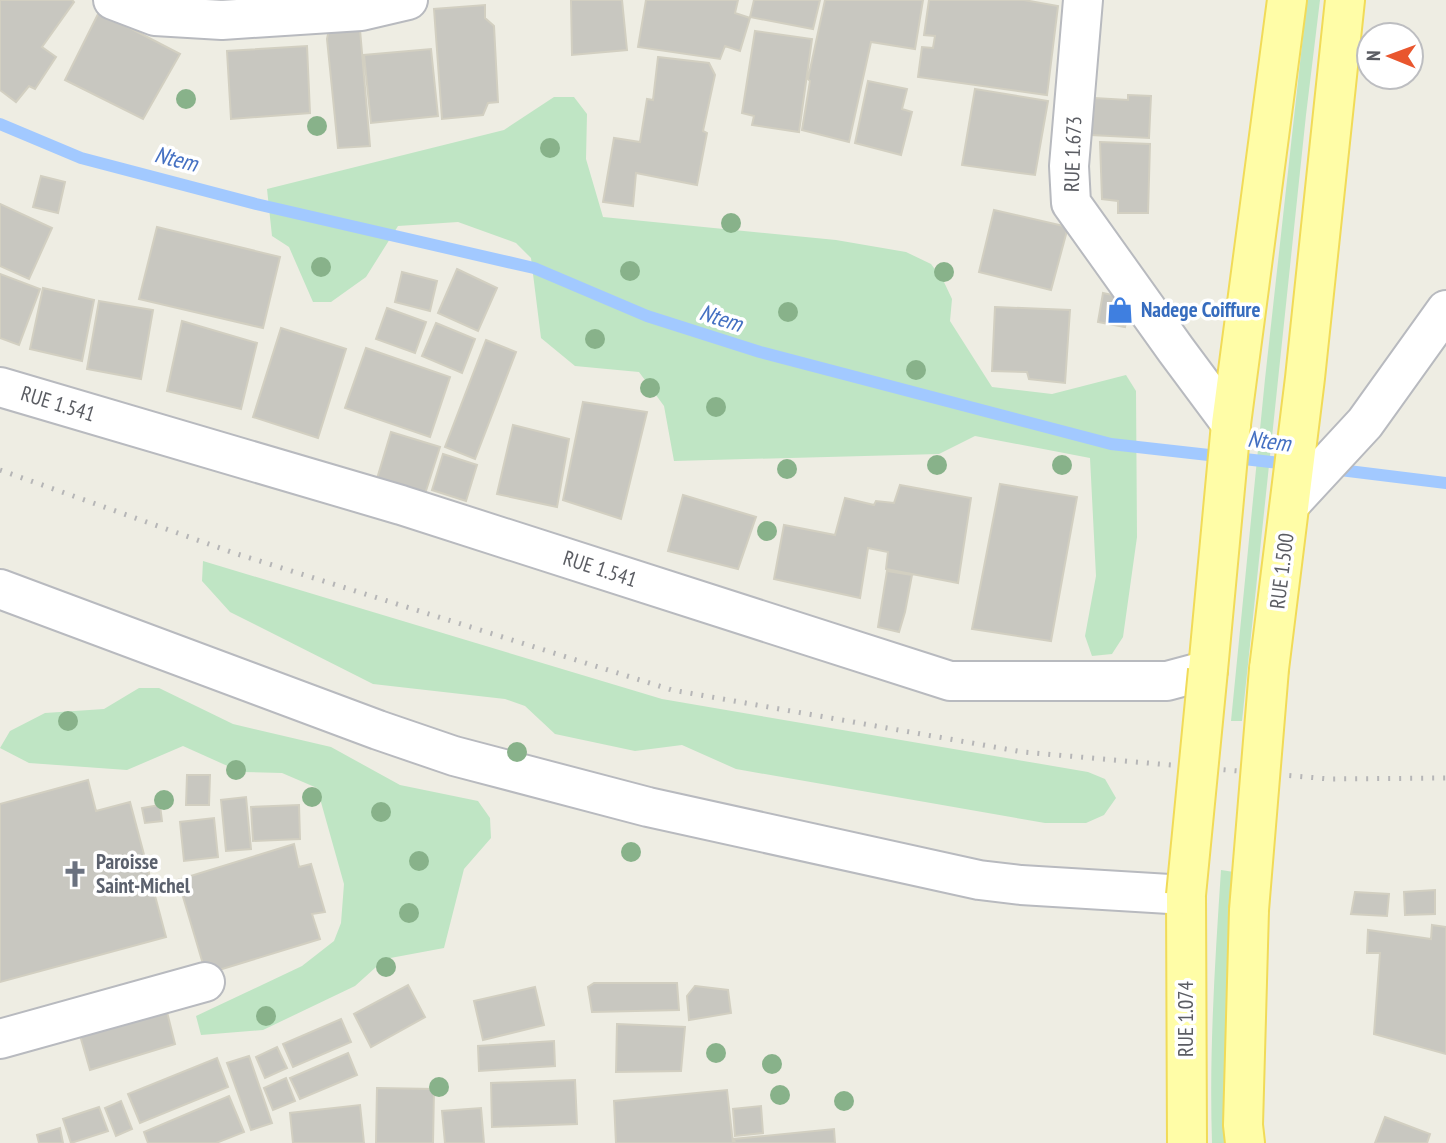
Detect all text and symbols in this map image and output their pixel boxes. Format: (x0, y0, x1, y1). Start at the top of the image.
north arrow (1355, 21, 1425, 91)
text: N (1361, 50, 1385, 61)
street label: RUE 1.673 (1058, 116, 1087, 192)
water label: Ntem (152, 139, 202, 178)
shop icon: Nadege Coiffure (1105, 295, 1135, 325)
place label: Nadege Coiffure (1141, 296, 1260, 323)
water label: Ntem (696, 297, 748, 339)
street label: RUE 1.541 (18, 379, 98, 428)
water label: Ntem (1246, 423, 1294, 458)
street label: RUE 1.500 (1263, 532, 1300, 610)
street label: RUE 1.541 (560, 544, 640, 593)
place label: Paroisse Saint-Michel (96, 848, 191, 899)
church icon: Paroisse Saint-Michel (60, 859, 90, 889)
street label: RUE 1.074 (1172, 980, 1199, 1057)

